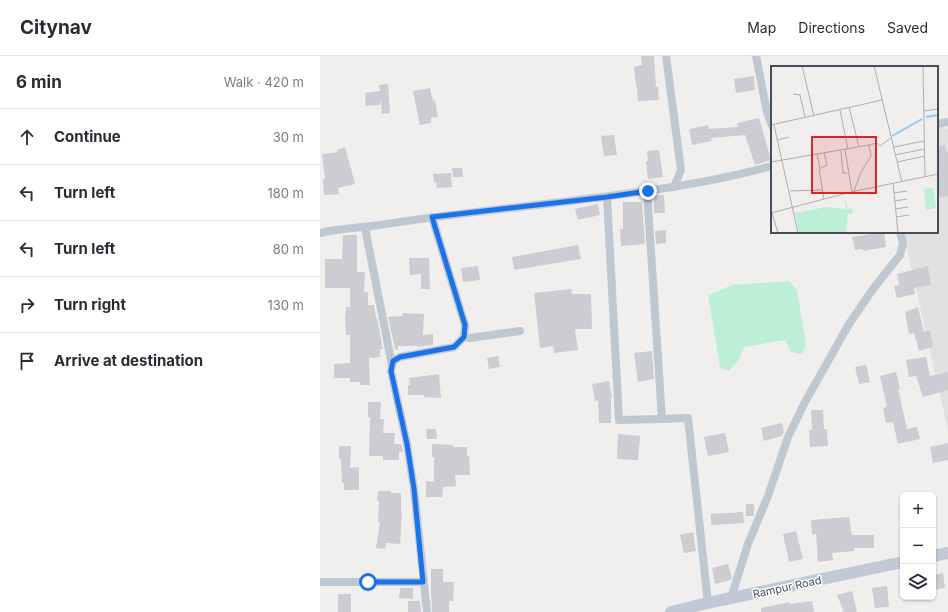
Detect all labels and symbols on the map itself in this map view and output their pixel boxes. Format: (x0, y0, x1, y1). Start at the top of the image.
inset map (771, 66, 938, 233)
route end (639, 182, 657, 200)
route start (359, 573, 377, 591)
street label: Rampur Road (751, 573, 823, 601)

